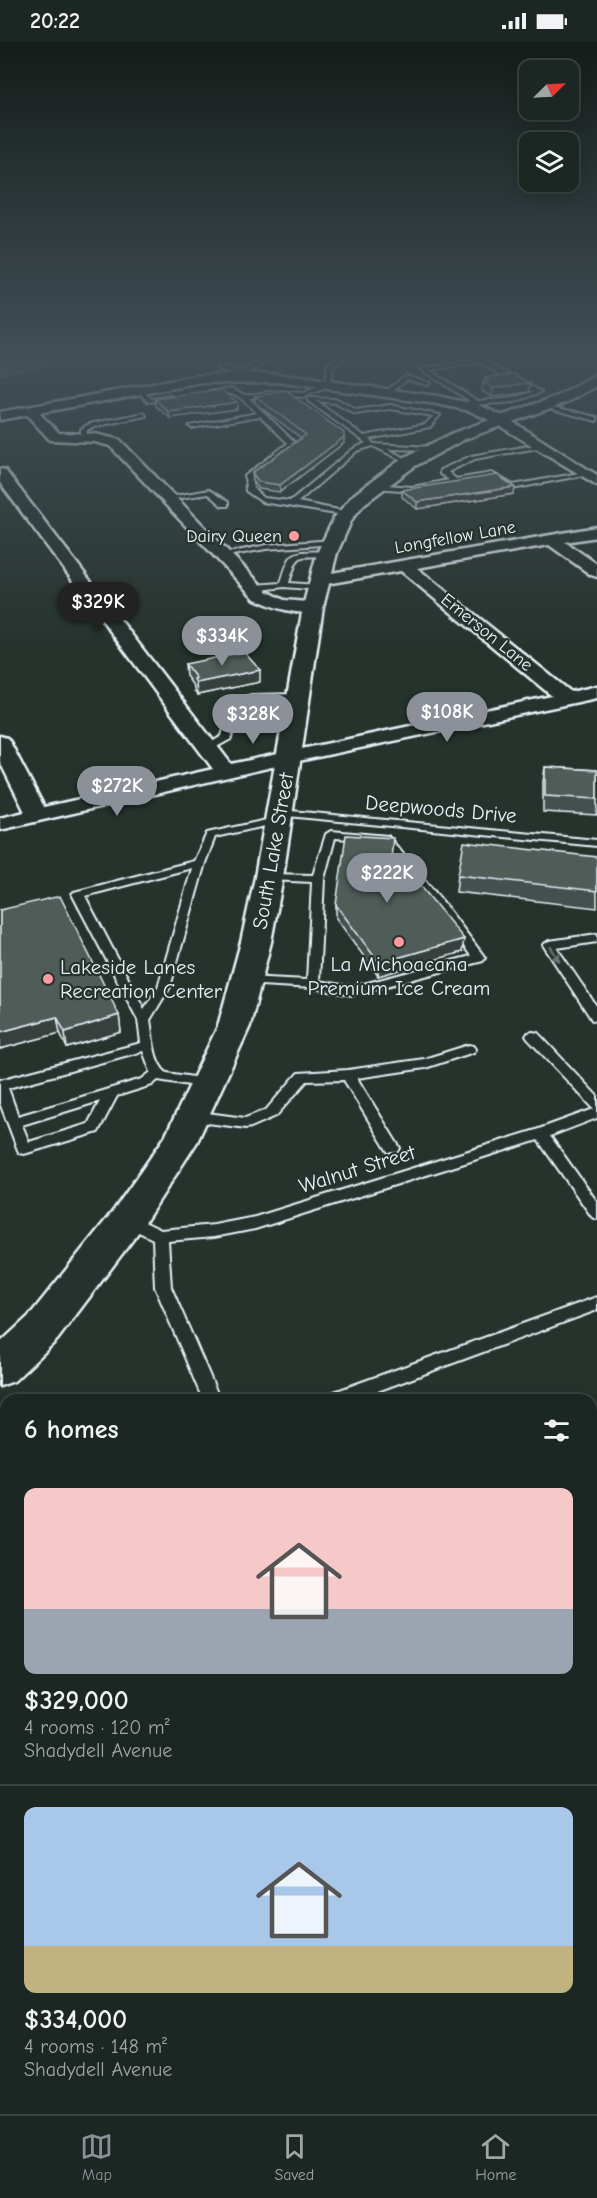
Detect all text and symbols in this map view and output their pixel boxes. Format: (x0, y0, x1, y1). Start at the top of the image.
text: 20:22 (30, 8, 80, 34)
north arrow (519, 60, 579, 120)
map controls (519, 60, 579, 192)
button: layers (519, 132, 579, 192)
street label: Longfellow Lane (393, 517, 517, 558)
place label: Dairy Queen (186, 526, 282, 547)
marker: Dairy Queen (287, 529, 301, 543)
pin: $329K (56, 582, 140, 633)
street label: Emerson Lane (437, 589, 537, 676)
text: $329K (71, 590, 125, 613)
pin: $334K (180, 616, 264, 667)
text: $334K (196, 624, 248, 647)
pin: $108K (405, 692, 489, 743)
pin: $328K (211, 694, 295, 745)
text: $108K (421, 700, 473, 723)
text: $328K (226, 702, 280, 725)
pin: $272K (75, 766, 159, 817)
street label: South Lake Street (247, 770, 299, 931)
text: $272K (91, 774, 143, 797)
street label: Deepwoods Drive (364, 790, 518, 828)
pin: $222K (345, 853, 429, 904)
text: $222K (360, 861, 414, 884)
marker: La Michoacana Premium Ice Cream (392, 935, 406, 949)
one-way arrow (550, 946, 560, 963)
place label: La Michoacana Premium Ice Cream (308, 952, 490, 1000)
place label: Lakeside Lanes Recreation Center (60, 955, 223, 1003)
marker: Lakeside Lanes Recreation Center (41, 972, 55, 986)
street label: Walnut Street (296, 1140, 419, 1198)
icon: filters (540, 1414, 573, 1447)
text: 6 homes (24, 1415, 119, 1445)
icon: home (245, 1527, 353, 1635)
text: $329,000 (24, 1686, 129, 1716)
text: 4 rooms · 120 m² (24, 1716, 170, 1739)
text: Shadydell Avenue (24, 1739, 172, 1762)
icon: home (245, 1846, 353, 1954)
text: $334,000 (24, 2005, 127, 2035)
text: 4 rooms · 148 m² (24, 2035, 167, 2058)
text: Shadydell Avenue (24, 2058, 172, 2081)
tab: Map (80, 2130, 113, 2184)
tab: Saved (274, 2130, 314, 2184)
tab: Home (475, 2130, 517, 2184)

